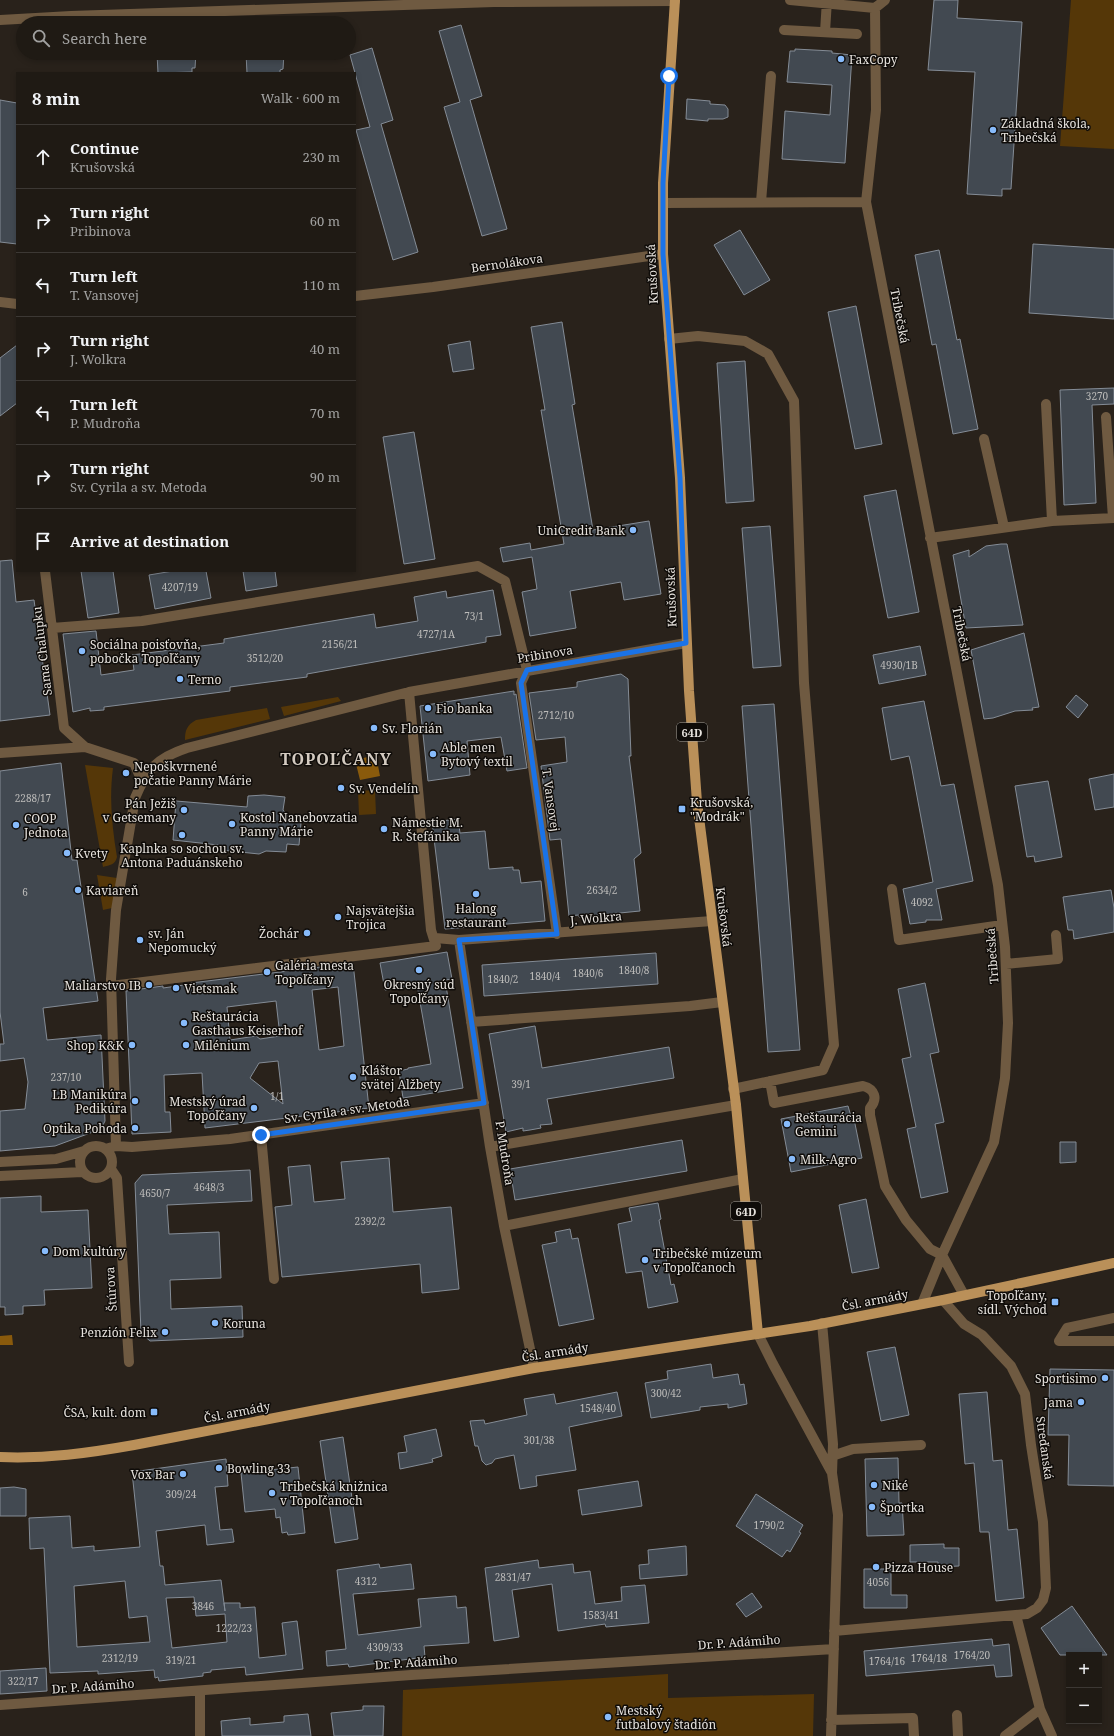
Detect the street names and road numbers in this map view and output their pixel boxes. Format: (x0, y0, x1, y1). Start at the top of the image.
street label: Krušovská (642, 243, 662, 304)
street label: Bernolákova (470, 250, 544, 276)
street label: Tribečská (886, 287, 914, 345)
street label: Krušovská (661, 566, 681, 627)
street label: Sama Chalupku (28, 605, 56, 696)
street label: Tribečská (948, 605, 976, 663)
street label: Pribinova (516, 641, 574, 667)
road number: 64D (677, 723, 707, 741)
street label: T. Vansovej (538, 767, 564, 833)
street label: Krušovská (712, 886, 736, 948)
street label: J. Wolkra (568, 907, 623, 929)
street label: Tribečská (982, 927, 1002, 984)
street label: Sv. Cyrila a sv. Metoda (283, 1093, 411, 1127)
street label: P. Mudroňa (492, 1119, 519, 1187)
road number: 64D (731, 1202, 761, 1220)
street label: Štúrova (101, 1266, 121, 1312)
street label: Čsl. armády (840, 1285, 910, 1315)
street label: Čsl. armády (520, 1338, 590, 1366)
street label: Čsl. armády (202, 1397, 272, 1427)
street label: Streďanská (1032, 1415, 1058, 1481)
street label: Dr. P. Adámiho (697, 1631, 781, 1653)
street label: Dr. P. Adámiho (374, 1651, 458, 1673)
street label: Dr. P. Adámiho (51, 1675, 135, 1697)

